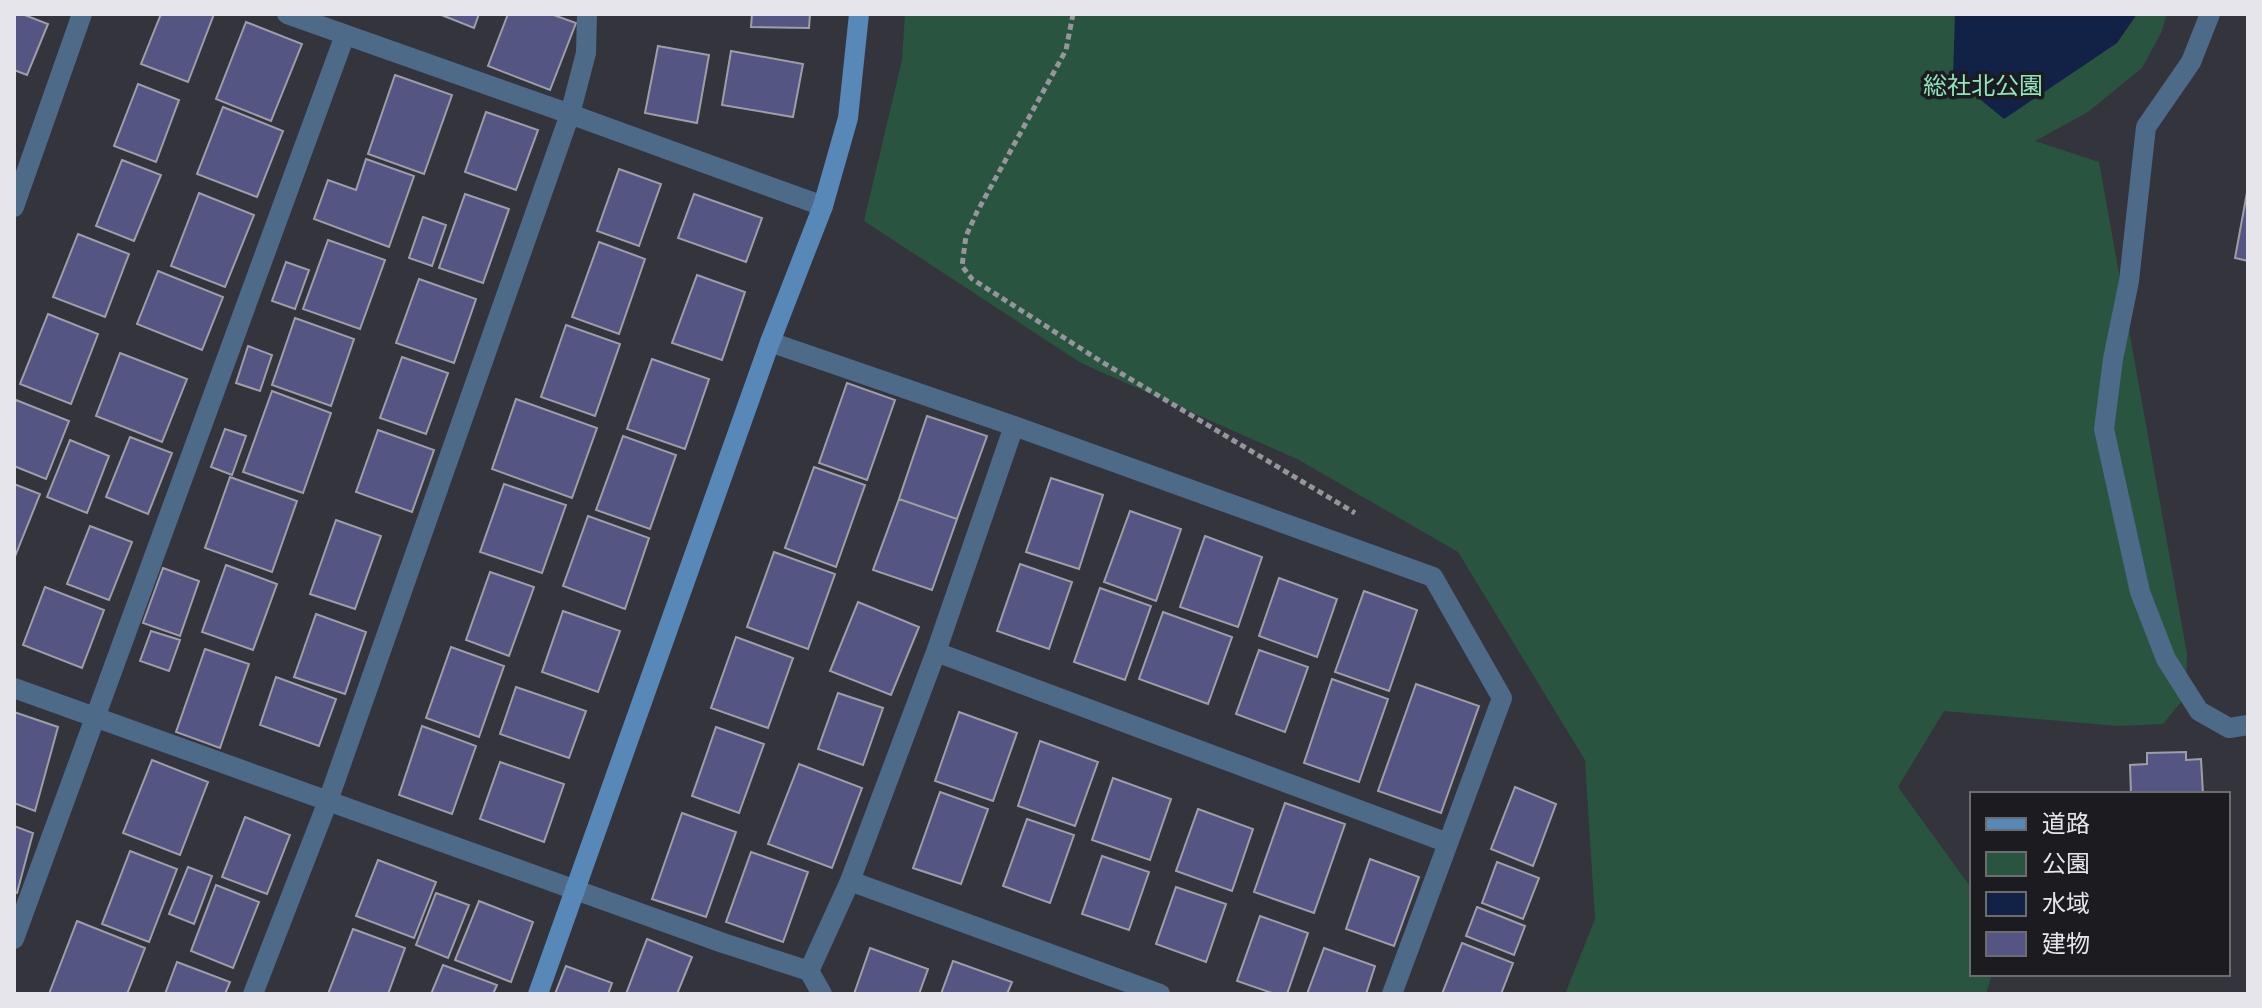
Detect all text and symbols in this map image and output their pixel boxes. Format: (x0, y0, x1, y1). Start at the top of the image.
park label: 総社北公園 (1923, 72, 2043, 99)
legend (1970, 792, 2230, 976)
text: 道路 (2042, 810, 2090, 837)
text: 公園 (2042, 850, 2090, 877)
text: 水域 (2042, 890, 2090, 917)
text: 建物 (2042, 930, 2090, 957)

